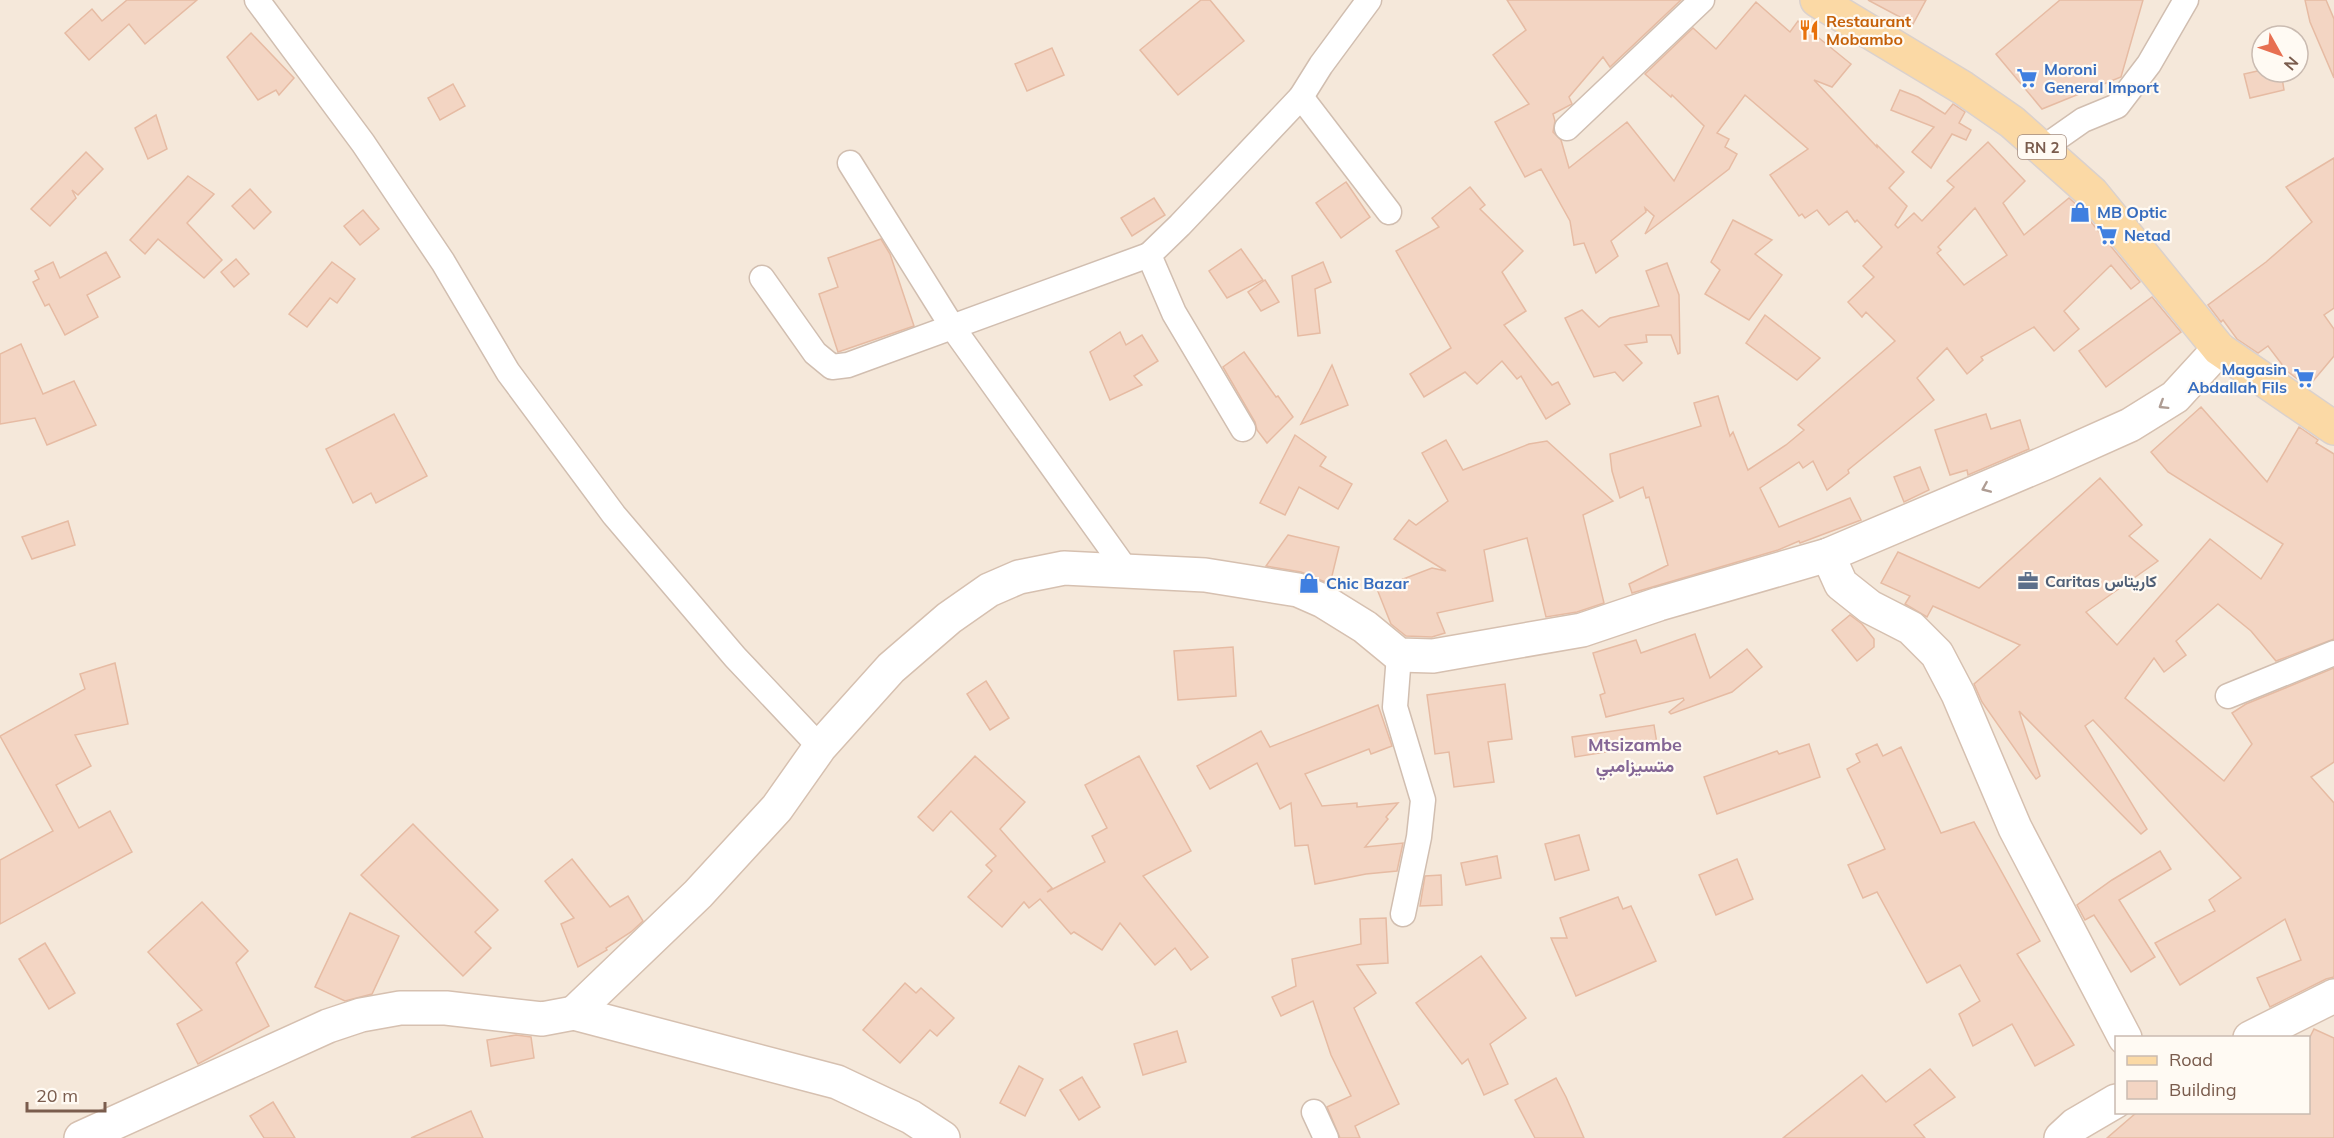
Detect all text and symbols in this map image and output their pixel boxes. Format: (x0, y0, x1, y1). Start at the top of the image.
place label: Restaurant Mobambo (1826, 11, 1911, 49)
restaurant icon: Restaurant Mobambo (1797, 18, 1821, 42)
north arrow (2250, 24, 2310, 84)
text: N (2280, 53, 2303, 75)
place label: Moroni General Import (2044, 59, 2159, 97)
supermarket icon: Moroni General Import (2015, 66, 2039, 90)
road number: RN 2 (2018, 135, 2066, 159)
shop icon: MB Optic (2068, 200, 2092, 224)
place label: MB Optic (2097, 202, 2167, 222)
supermarket icon: Netad (2095, 223, 2119, 247)
place label: Netad (2124, 225, 2171, 245)
place label: Magasin Abdallah Fils (2187, 359, 2287, 397)
supermarket icon: Magasin Abdallah Fils (2292, 366, 2316, 390)
one-way arrow (2158, 397, 2169, 408)
one-way arrow (1982, 481, 1993, 493)
office icon: Caritas كاريتاس (2016, 569, 2040, 593)
shop icon: Chic Bazar (1297, 571, 1321, 595)
place label: Caritas كاريتاس (2045, 571, 2157, 592)
place label: Chic Bazar (1326, 573, 1409, 593)
district label: Mtsizambe متسيزامبي (1588, 733, 1682, 781)
legend (2115, 1036, 2310, 1114)
text: Road (2169, 1048, 2213, 1071)
scale bar (27, 1075, 105, 1113)
text: Building (2169, 1078, 2237, 1101)
text: 20 m (36, 1084, 78, 1107)

